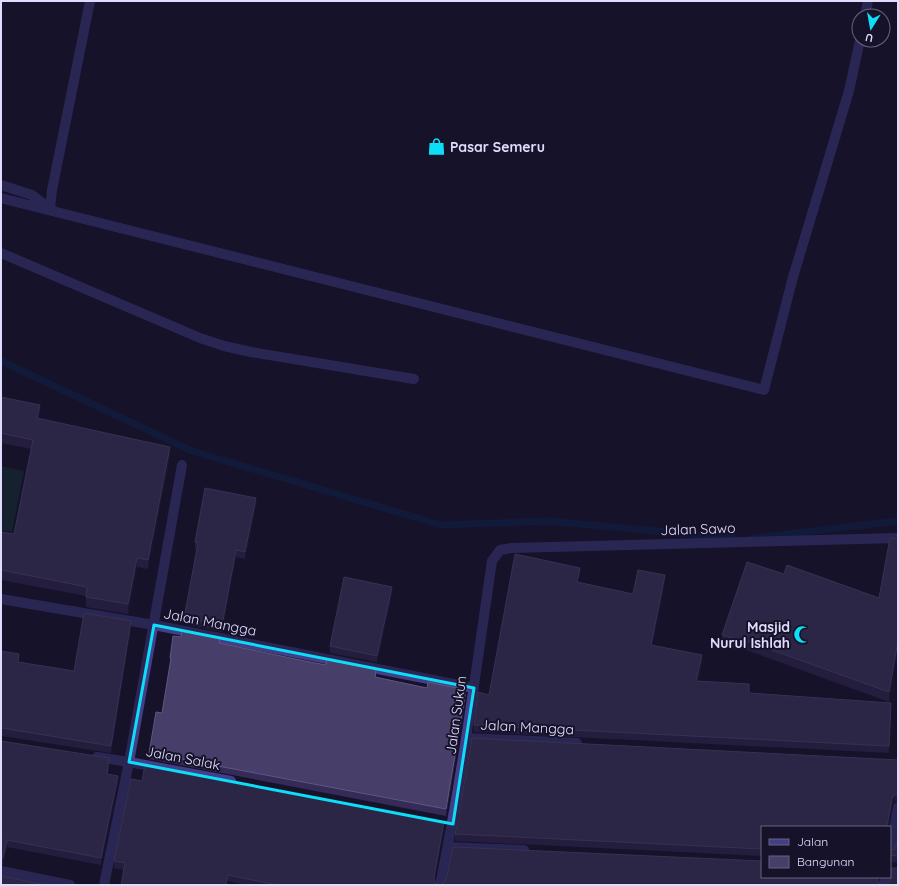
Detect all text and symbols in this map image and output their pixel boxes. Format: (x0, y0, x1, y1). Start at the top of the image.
north arrow (851, 8, 891, 48)
text: U (864, 30, 874, 45)
shop icon: Pasar Semeru (427, 137, 447, 157)
place label: Pasar Semeru (450, 138, 545, 156)
street label: Jalan Sawo (660, 519, 736, 539)
street label: Jalan Mangga (162, 604, 258, 640)
place label: Masjid Nurul Ishlah (710, 618, 790, 652)
mosque icon: Masjid Nurul Ishlah (793, 625, 813, 645)
street label: Jalan Sukun (442, 674, 470, 756)
street label: Jalan Mangga (480, 716, 574, 738)
street label: Jalan Salak (144, 742, 222, 774)
legend (761, 826, 891, 878)
text: Jalan (797, 834, 828, 849)
text: Bangunan (797, 854, 854, 869)

